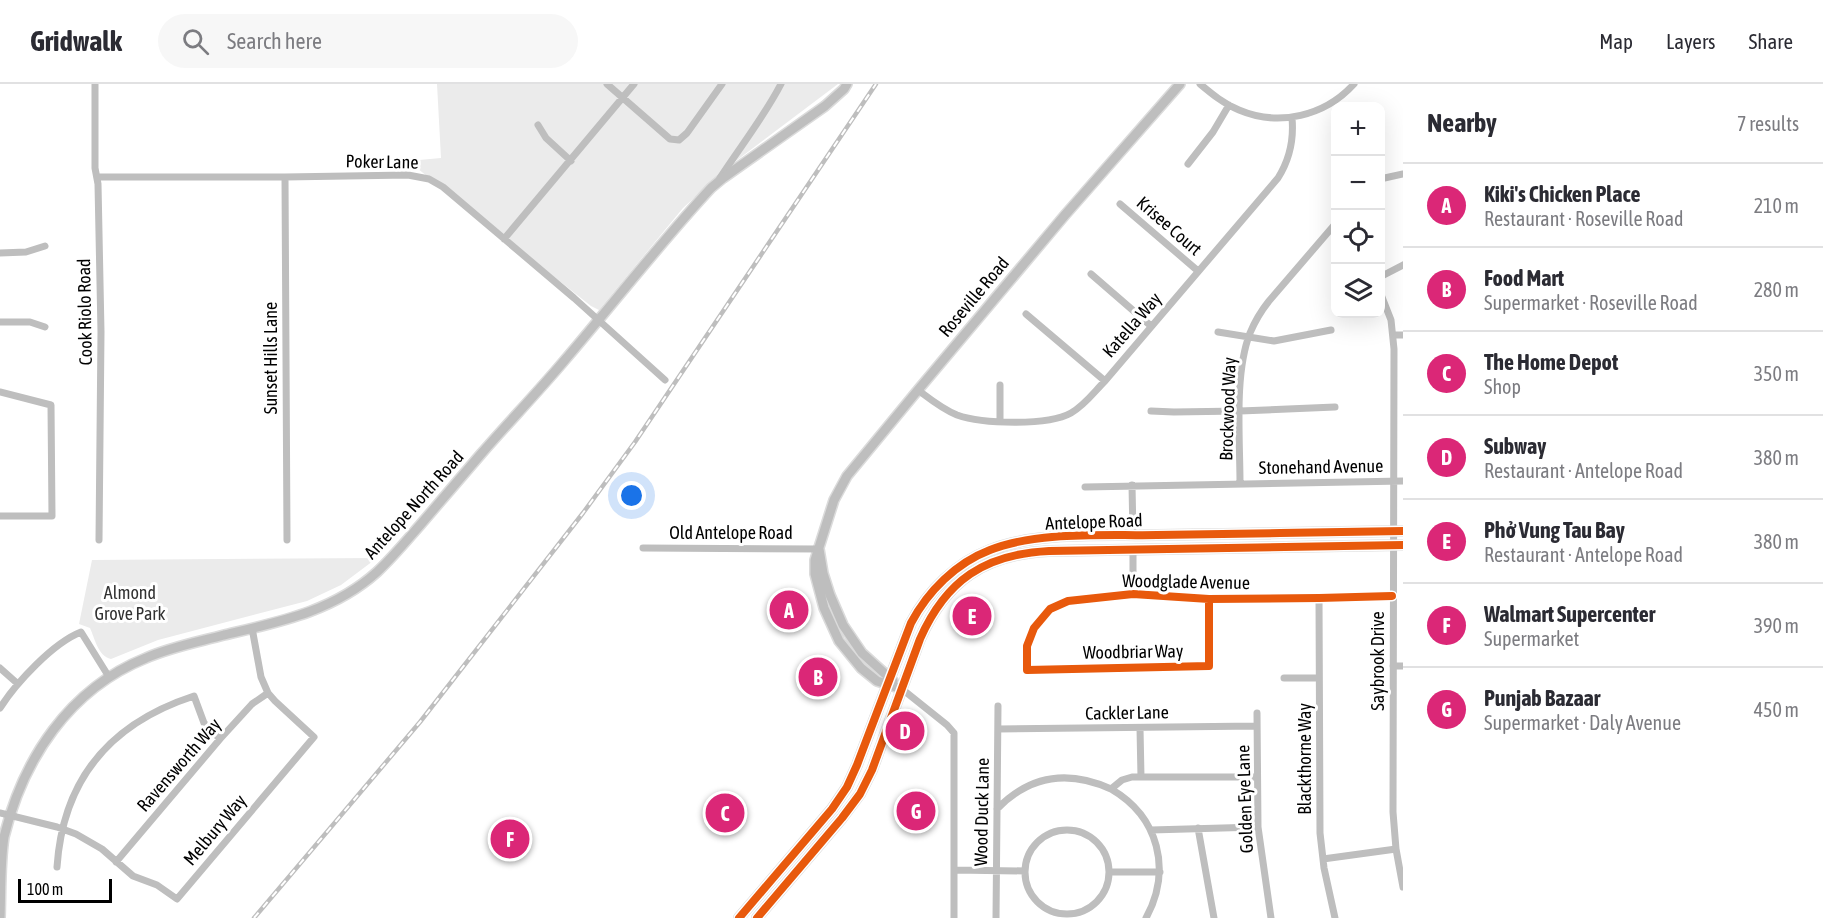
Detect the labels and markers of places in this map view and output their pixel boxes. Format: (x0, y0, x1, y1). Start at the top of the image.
pin: A (770, 588, 808, 632)
pin: E (952, 594, 992, 638)
pin: B (798, 654, 838, 700)
pin: D (886, 708, 924, 754)
pin: G (896, 788, 936, 834)
pin: C (706, 790, 744, 836)
pin: F (490, 816, 530, 861)

